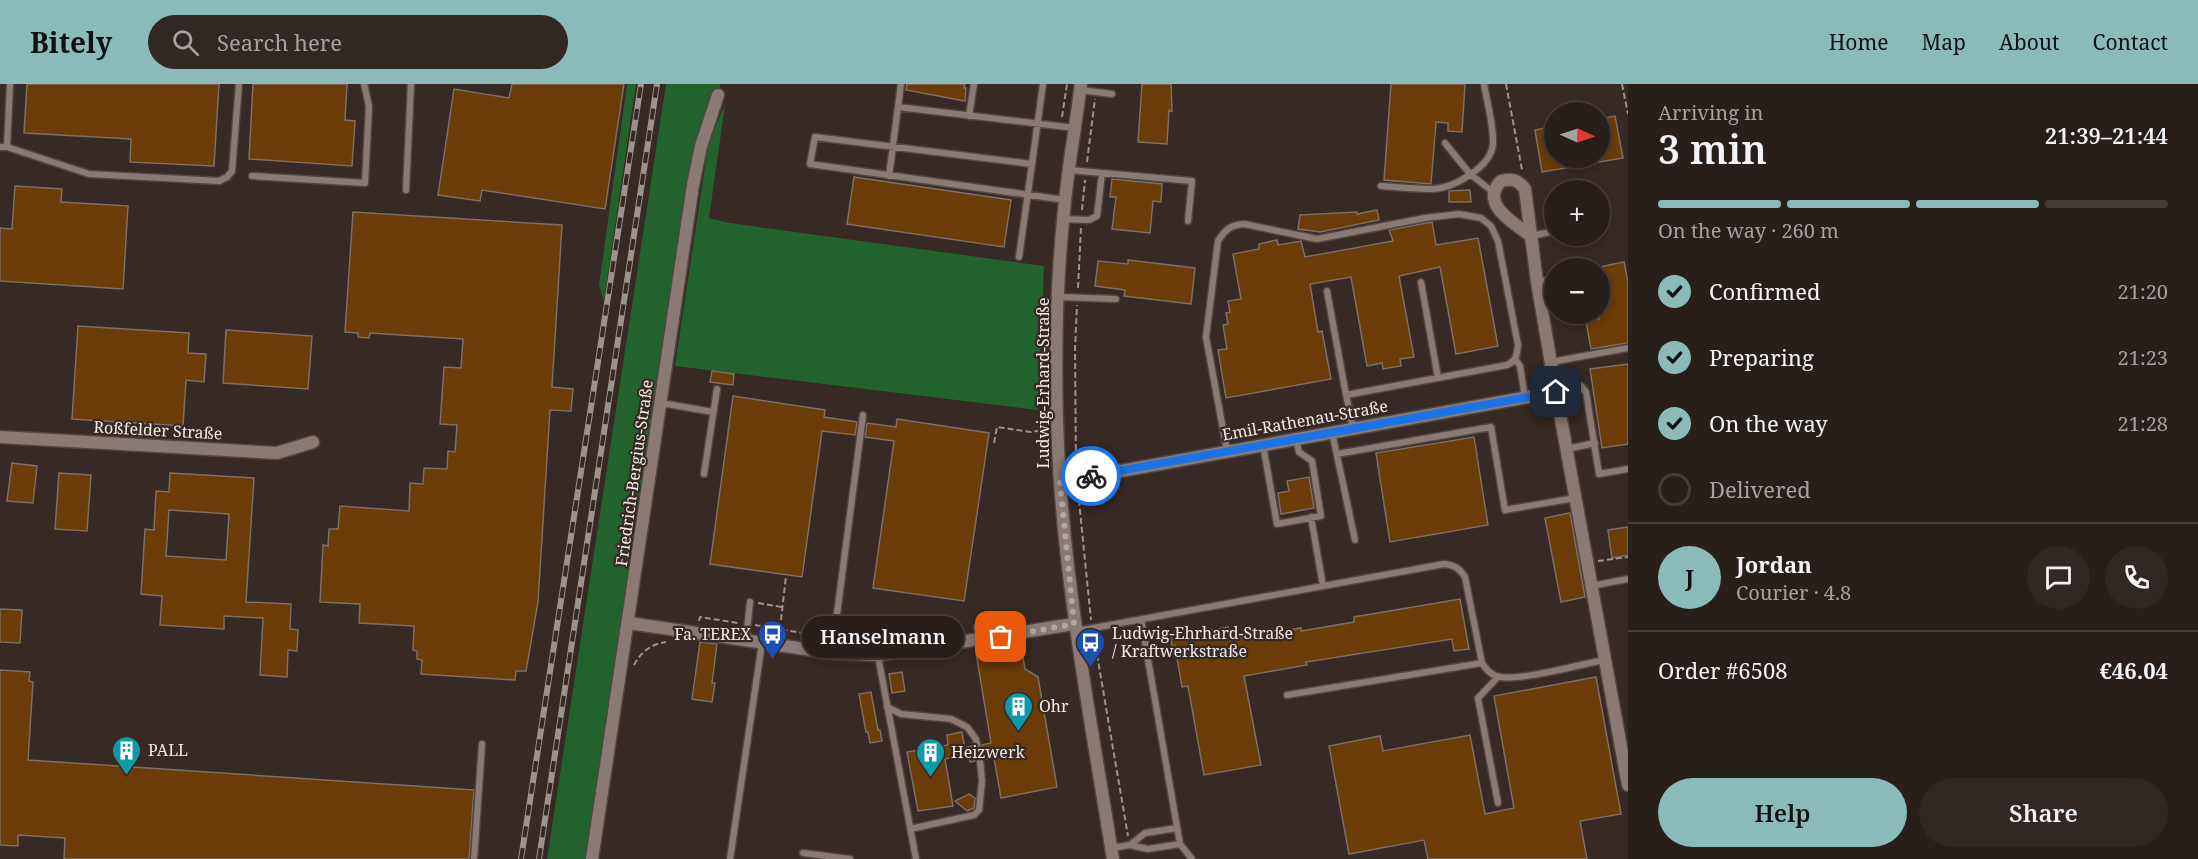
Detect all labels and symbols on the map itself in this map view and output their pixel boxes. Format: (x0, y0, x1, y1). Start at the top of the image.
north arrow (1544, 102, 1610, 168)
street label: Ludwig-Erhard-Straße (1032, 298, 1054, 468)
pin (1530, 366, 1581, 417)
street label: Friedrich-Bergius-Straße (610, 378, 658, 568)
street label: Emil-Rathenau-Straße (1220, 395, 1390, 445)
street label: Roßfelder Straße (93, 416, 223, 444)
courier (1061, 446, 1121, 506)
pin (975, 611, 1026, 662)
callout: Hanselmann (803, 616, 965, 658)
bus stop icon: Fa. TEREX (756, 618, 788, 660)
place label: Ludwig-Ehrhard-Straße / Kraftwerkstraße (1112, 622, 1293, 662)
place label: Fa. TEREX (674, 623, 751, 645)
bus stop icon: Ludwig-Ehrhard-Straße / Kraftwerkstraße (1075, 626, 1107, 668)
building icon: Ohr (1002, 690, 1034, 732)
place label: Ohr (1039, 695, 1069, 717)
building icon: PALL (111, 734, 143, 776)
building icon: Heizwerk (914, 736, 946, 778)
place label: PALL (148, 739, 188, 761)
place label: Heizwerk (951, 741, 1025, 763)

